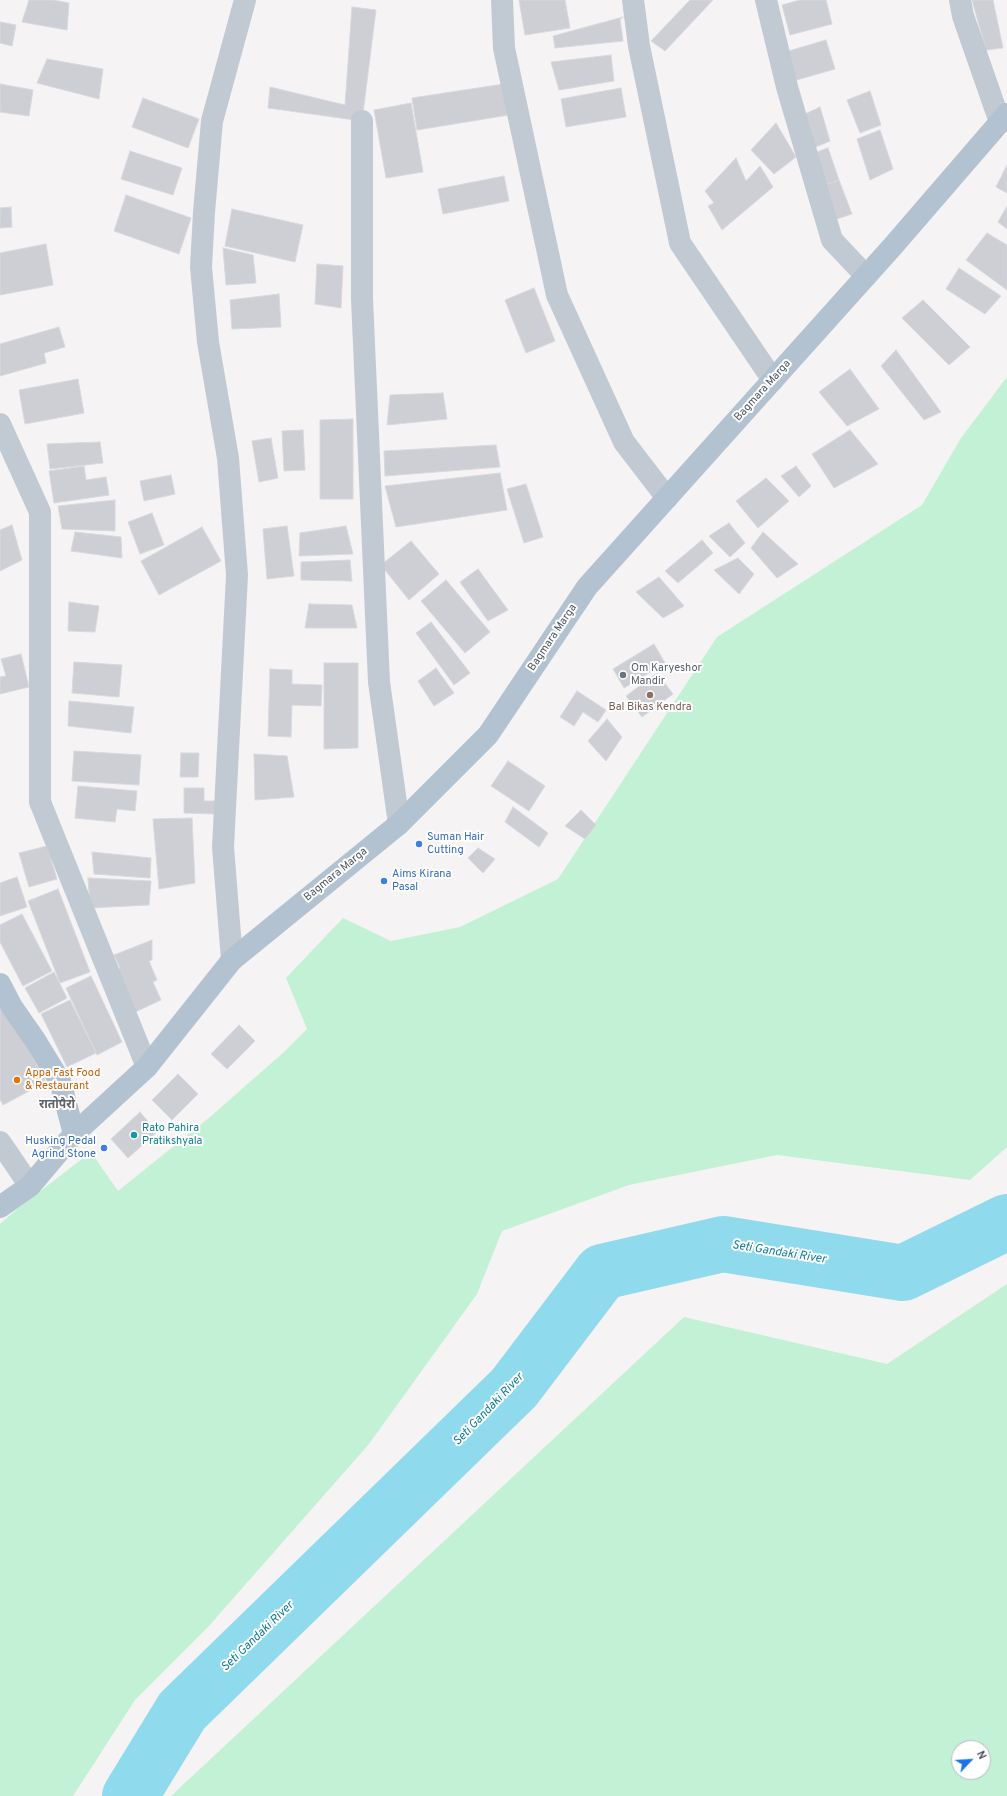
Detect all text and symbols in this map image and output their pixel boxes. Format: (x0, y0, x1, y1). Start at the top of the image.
street label: Bagmara Marga (732, 358, 794, 424)
street label: Bagmara Marga (526, 602, 580, 674)
place label: Om Karyeshor Mandir (631, 662, 702, 688)
marker: Om Karyeshor Mandir (618, 670, 628, 680)
marker: Bal Bikas Kendra (645, 690, 655, 700)
place label: Bal Bikas Kendra (608, 701, 692, 715)
place label: Suman Hair Cutting (427, 831, 484, 857)
marker: Suman Hair Cutting (414, 839, 424, 849)
street label: Bagmara Marga (302, 845, 370, 905)
place label: Aims Kirana Pasal (392, 868, 451, 894)
marker: Aims Kirana Pasal (379, 876, 389, 886)
place label: Appa Fast Food & Restaurant (25, 1067, 100, 1093)
marker: Appa Fast Food & Restaurant (12, 1075, 22, 1085)
district label: रातोपैरो (39, 1099, 75, 1113)
place label: Rato Pahira Pratikshyala (142, 1122, 202, 1148)
marker: Rato Pahira Pratikshyala (129, 1130, 139, 1140)
place label: Husking Pedal Agrind Stone (25, 1135, 96, 1161)
marker: Husking Pedal Agrind Stone (99, 1143, 109, 1153)
water label: Seti Gandaki River (731, 1238, 827, 1268)
water label: Seti Gandaki River (451, 1371, 527, 1449)
water label: Seti Gandaki River (219, 1599, 297, 1675)
north arrow (951, 1740, 991, 1780)
text: N (973, 1749, 989, 1762)

